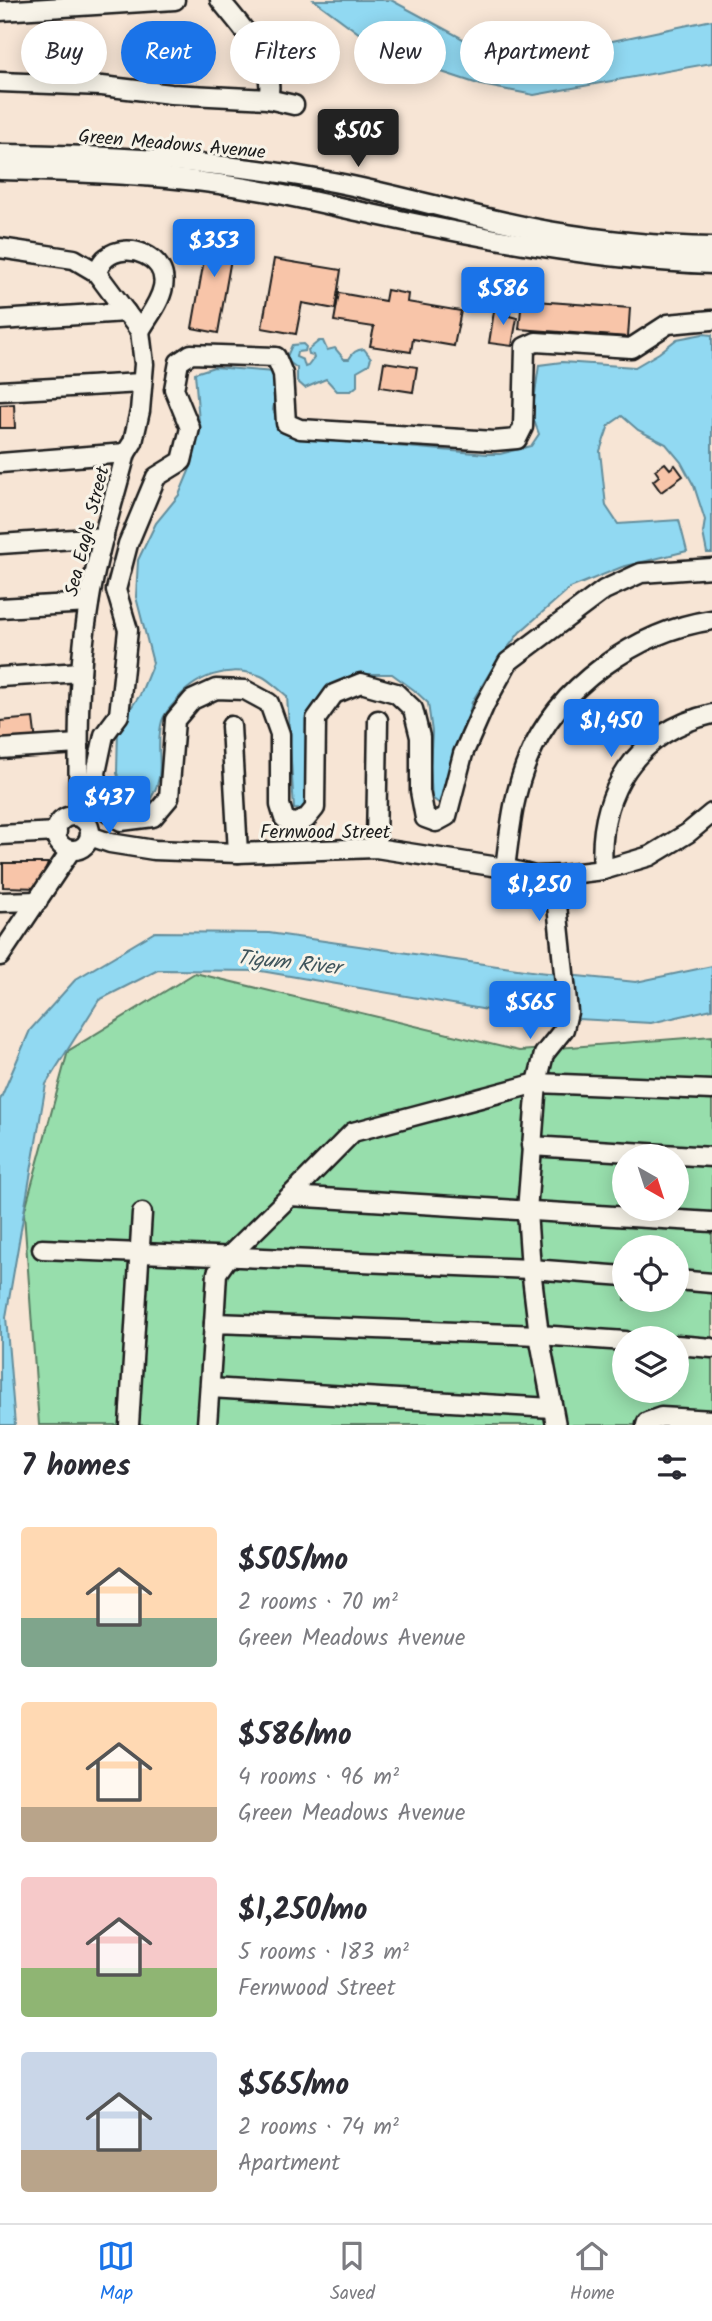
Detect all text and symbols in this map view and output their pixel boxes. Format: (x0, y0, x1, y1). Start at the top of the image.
chip: Buy (21, 21, 107, 84)
chip: Rent (121, 21, 216, 84)
chip: Filters (230, 21, 340, 84)
chip: New (354, 21, 446, 84)
chip: Apartment (460, 21, 614, 84)
pin: $505 (317, 110, 399, 169)
text: $505 (334, 114, 382, 150)
street label: Green Meadows Avenue (77, 122, 267, 168)
pin: $353 (173, 219, 255, 279)
text: $353 (189, 224, 239, 260)
pin: $586 (462, 268, 544, 327)
text: $586 (477, 272, 529, 308)
street label: Sea Eagle Street (57, 463, 119, 600)
pin: $1,450 (554, 700, 668, 759)
text: $1,450 (580, 704, 642, 740)
pin: $437 (68, 776, 150, 836)
text: $437 (84, 781, 134, 817)
street label: Fernwood Street (260, 818, 391, 848)
pin: $1,250 (482, 864, 596, 923)
text: $1,250 (507, 868, 571, 904)
water label: Tigum River (235, 942, 346, 986)
pin: $565 (489, 982, 571, 1041)
text: $565 (505, 986, 555, 1022)
north arrow (612, 1144, 690, 1222)
map controls (612, 1144, 689, 1403)
button: locate (612, 1235, 689, 1312)
button: layers (612, 1326, 689, 1403)
text: 7 homes (21, 1443, 131, 1491)
icon: filters (653, 1448, 691, 1486)
text: $505/mo (238, 1537, 348, 1585)
icon: home (77, 1555, 161, 1639)
text: 2 rooms · 70 m² (238, 1585, 398, 1621)
text: Green Meadows Avenue (238, 1621, 465, 1657)
text: $586/mo (238, 1712, 352, 1760)
icon: home (77, 1730, 161, 1814)
text: 4 rooms · 96 m² (238, 1760, 399, 1796)
text: Green Meadows Avenue (238, 1796, 465, 1832)
text: $1,250/mo (238, 1887, 367, 1935)
icon: home (77, 1905, 161, 1989)
text: 5 rooms · 183 m² (238, 1935, 409, 1971)
text: Fernwood Street (238, 1971, 396, 2007)
text: $565/mo (238, 2062, 349, 2110)
icon: home (77, 2080, 161, 2164)
text: 2 rooms · 74 m² (238, 2110, 399, 2146)
text: Apartment (238, 2146, 340, 2182)
tab: Map (97, 2237, 135, 2309)
tab: Saved (330, 2237, 375, 2309)
tab: Home (570, 2237, 615, 2309)

